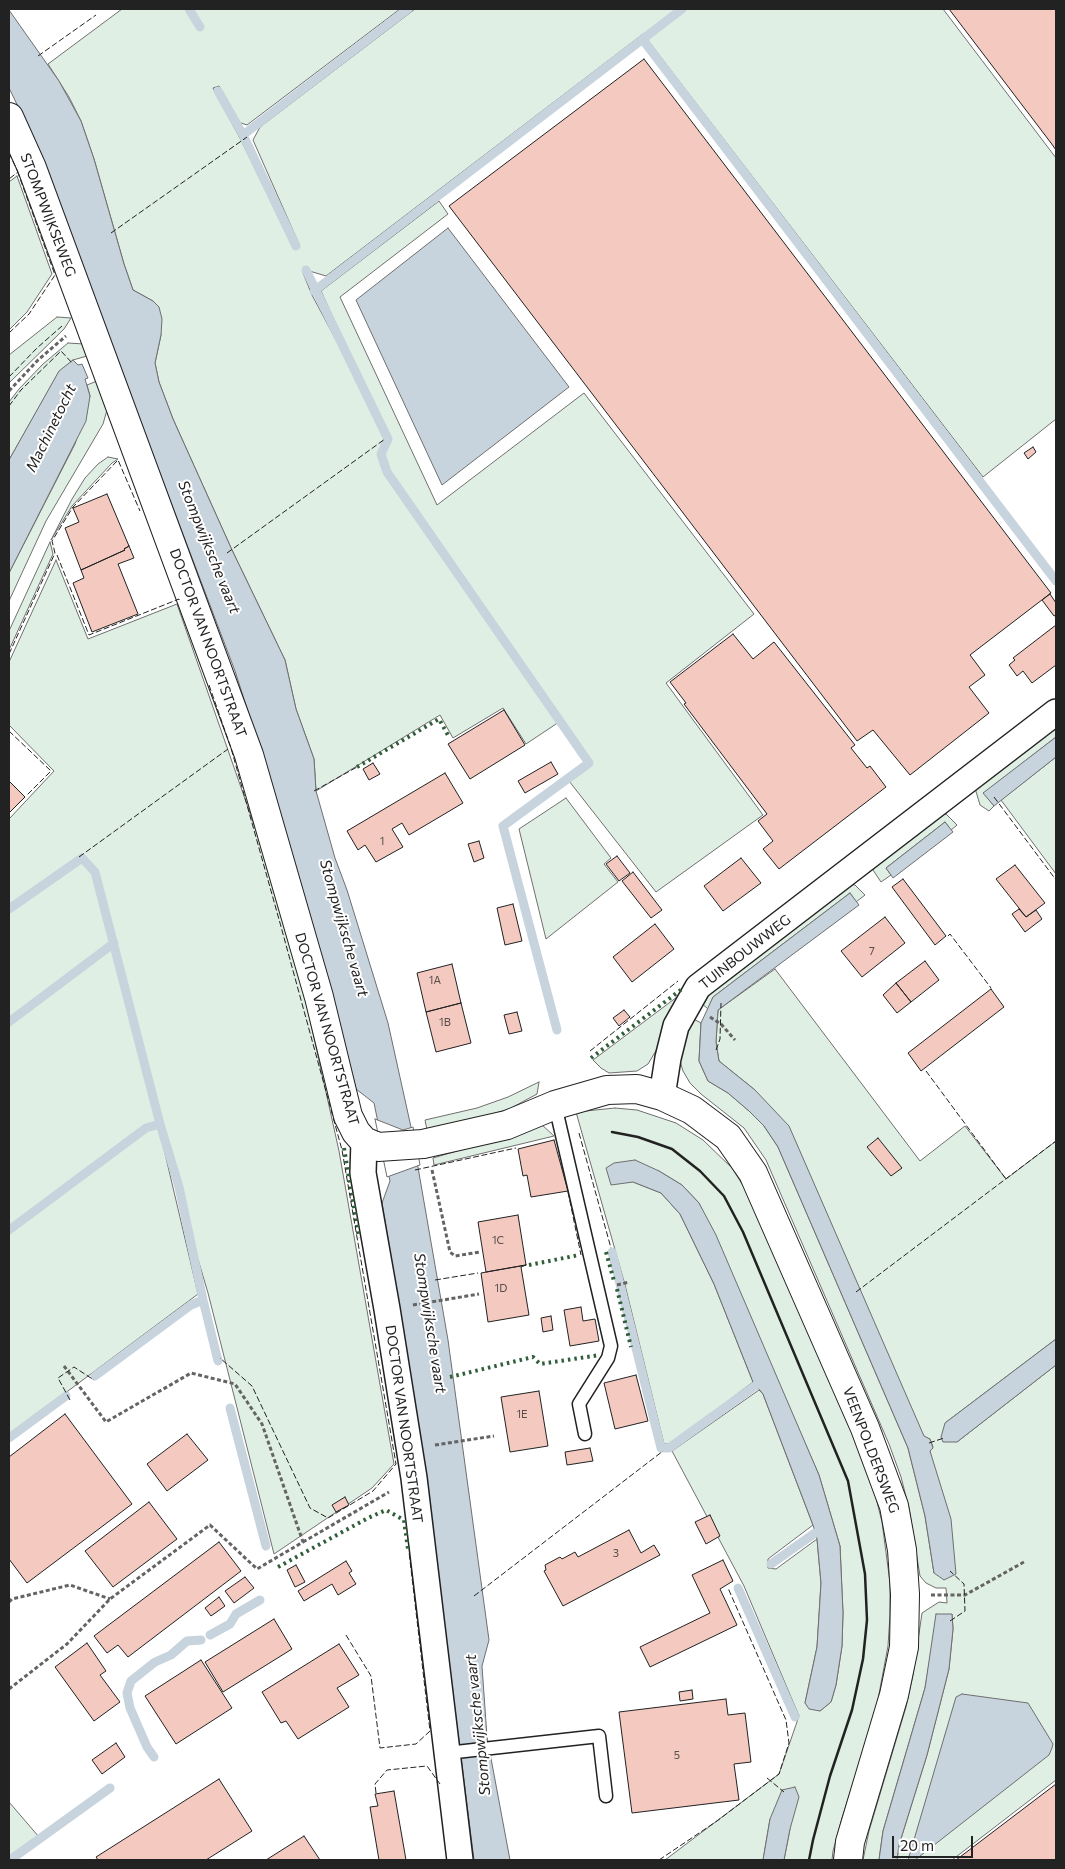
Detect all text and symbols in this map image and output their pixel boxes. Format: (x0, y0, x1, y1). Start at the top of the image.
street label: STOMPWIJKSEWEG (17, 151, 79, 279)
water label: Machinetocht (22, 381, 80, 475)
water label: Stompwijksche vaart (174, 478, 244, 616)
street label: DOCTOR VAN NOORTSTRAAT (166, 546, 250, 740)
house number: 1 (380, 834, 384, 848)
water label: Stompwijksche vaart (316, 857, 372, 999)
street label: TUINBOUWWEG (696, 911, 794, 993)
street label: DOCTOR VAN NOORTSTRAAT (291, 931, 363, 1127)
house number: 7 (869, 944, 875, 958)
house number: 1A (429, 973, 441, 987)
house number: 1B (439, 1015, 451, 1029)
house number: 1C (492, 1233, 504, 1247)
water label: Stompwijksche vaart (410, 1251, 450, 1395)
house number: 1D (495, 1281, 507, 1295)
street label: DOCTOR VAN NOORTSTRAAT (382, 1324, 426, 1524)
street label: VEENPOLDERSWEG (839, 1385, 903, 1515)
house number: 1E (516, 1407, 528, 1421)
house number: 3 (613, 1546, 619, 1560)
water label: Stompwijksche vaart (462, 1653, 494, 1797)
house number: 5 (674, 1748, 680, 1762)
scale bar (895, 1826, 976, 1858)
text: 20 m (900, 1836, 934, 1854)

